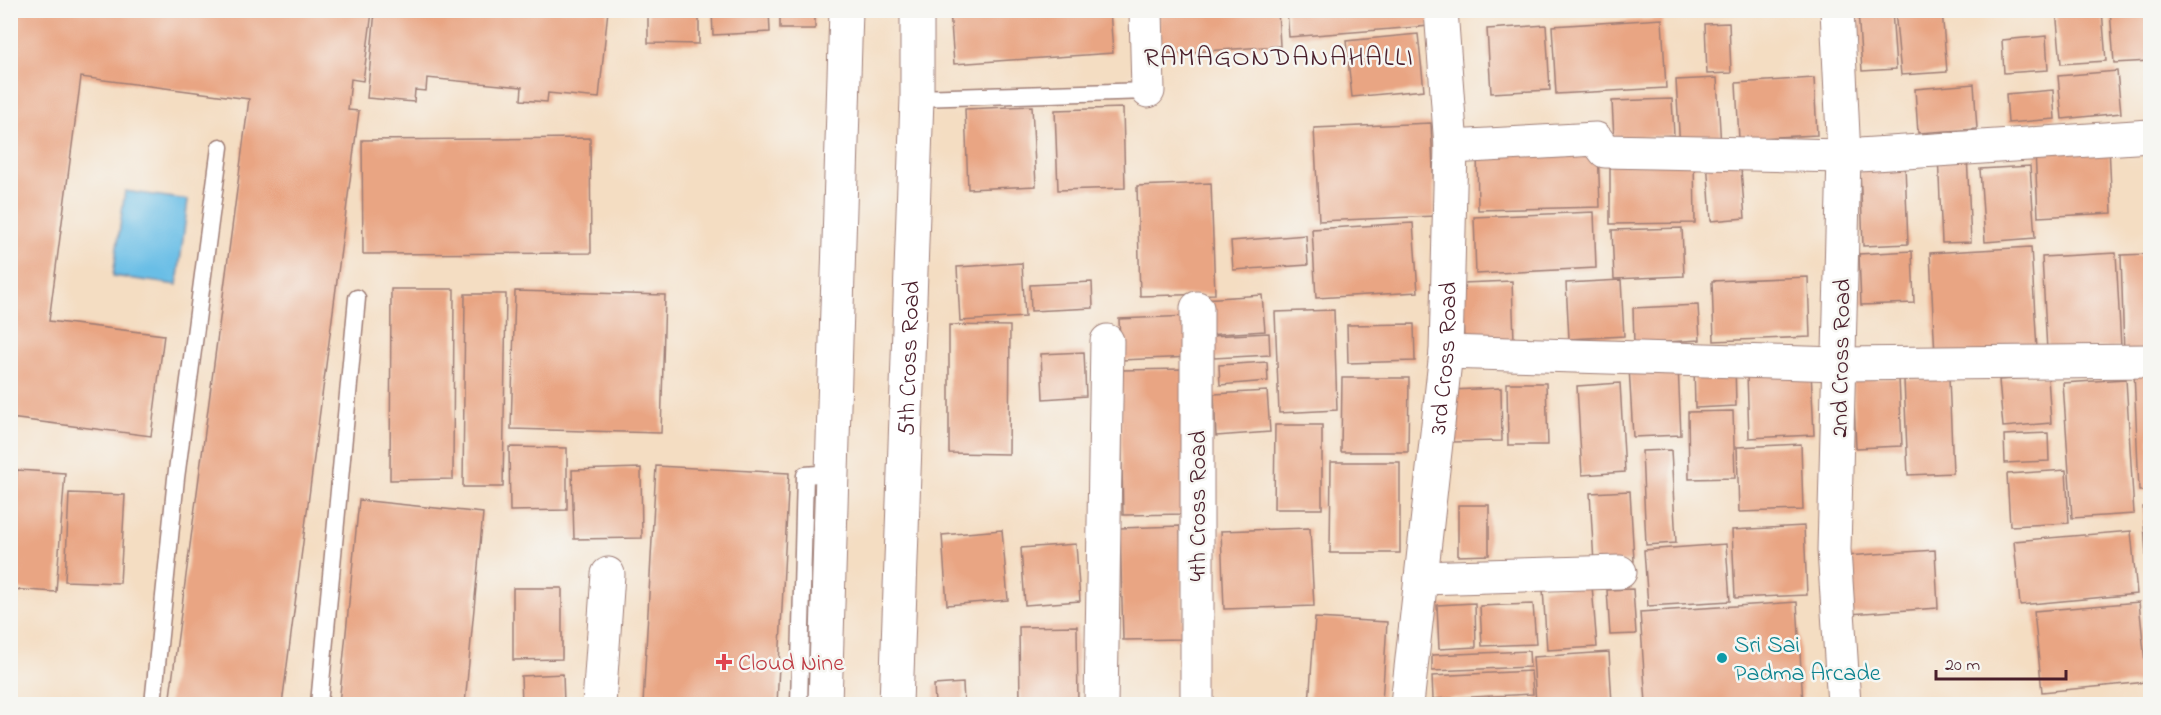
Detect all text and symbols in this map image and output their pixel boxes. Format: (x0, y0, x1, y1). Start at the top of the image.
district label: RAMAGONDANAHALLI (1144, 39, 1414, 78)
street label: 2nd Cross Road (1824, 278, 1861, 438)
street label: 5th Cross Road (890, 280, 931, 436)
street label: 3rd Cross Road (1422, 281, 1468, 436)
street label: 4th Cross Road (1182, 430, 1217, 582)
place label: Sri Sai Padma Arcade (1734, 629, 1881, 692)
scale bar (1936, 643, 2066, 681)
place label: Cloud Nine (738, 647, 844, 682)
marker: Sri Sai Padma Arcade (1715, 651, 1729, 665)
marker: Cloud Nine (715, 653, 733, 671)
text: 20 m (1945, 653, 1980, 679)

